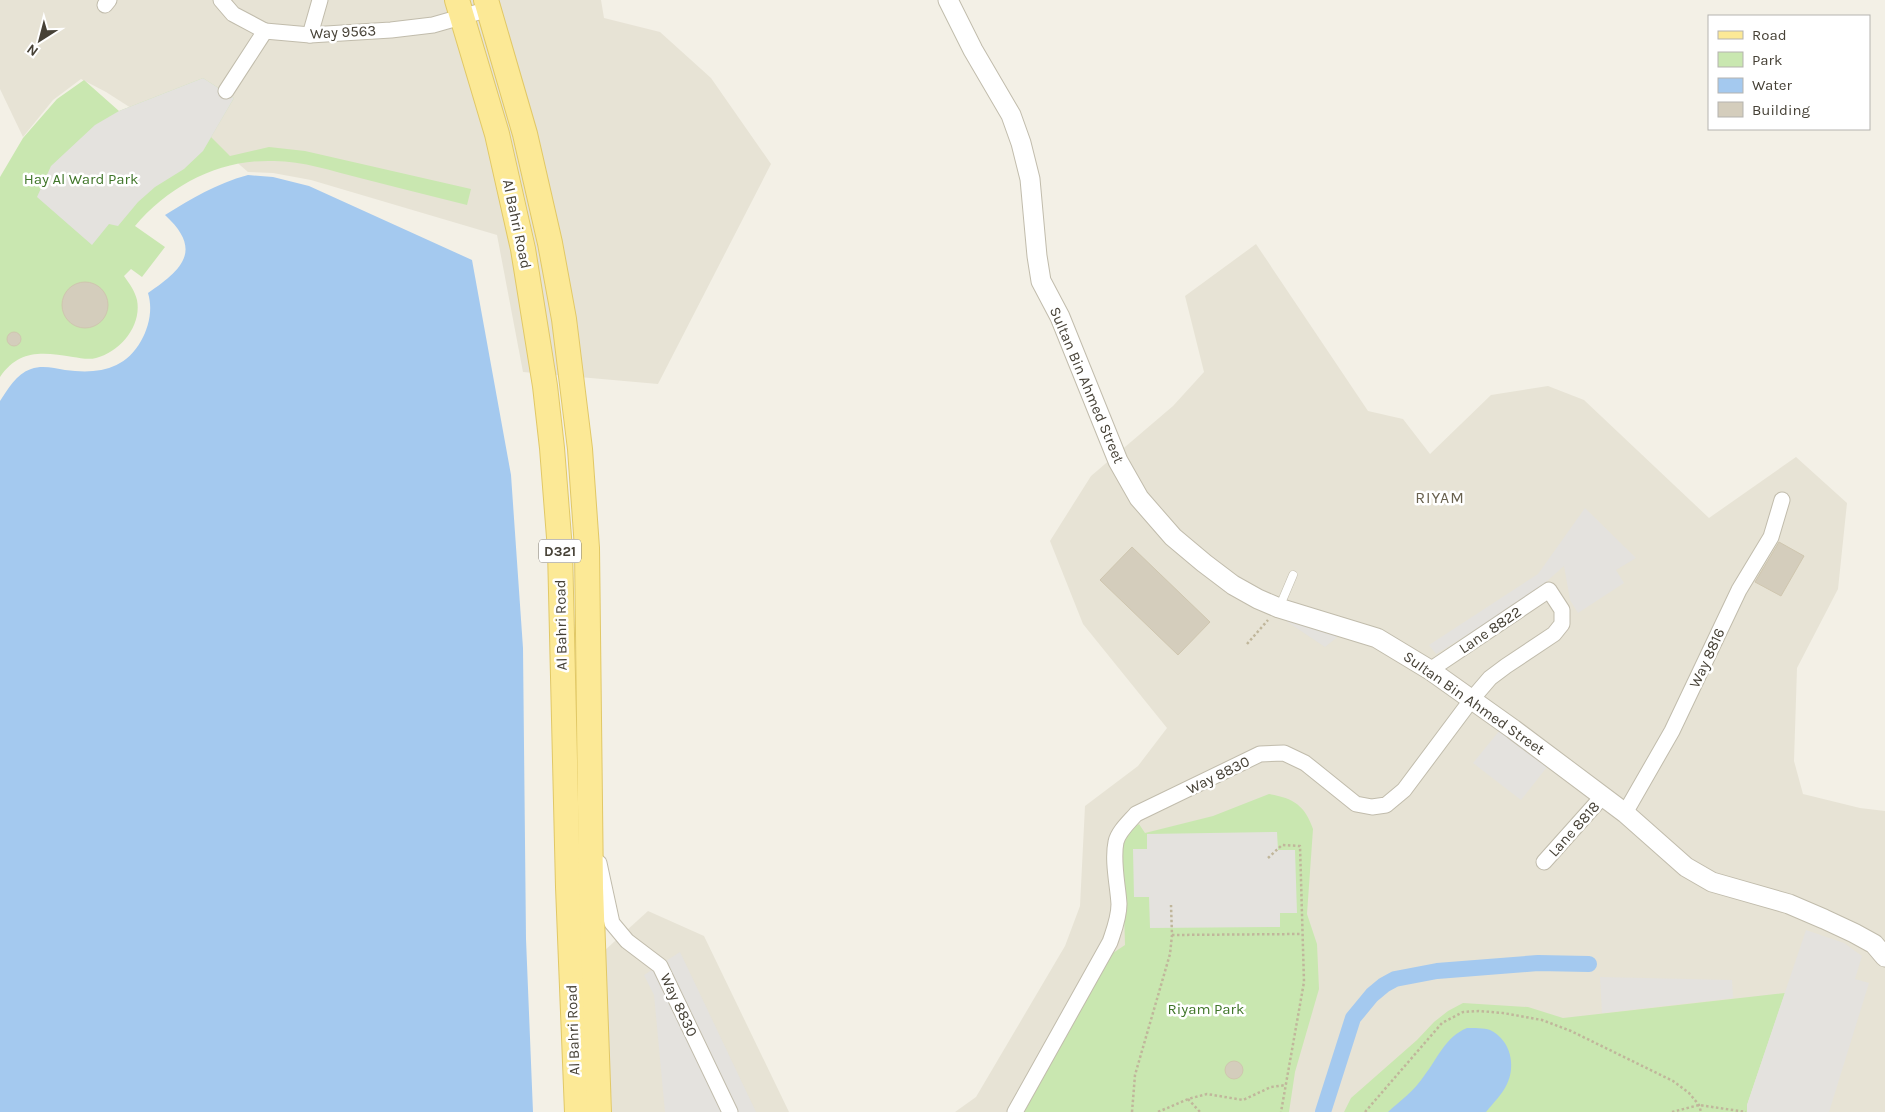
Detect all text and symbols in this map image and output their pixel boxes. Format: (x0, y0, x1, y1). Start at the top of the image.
north arrow (15, 15, 65, 65)
legend (1708, 15, 1870, 130)
street label: Way 9563 (309, 21, 377, 43)
text: Road (1752, 26, 1787, 44)
text: N (24, 40, 42, 60)
text: Park (1752, 51, 1782, 69)
text: Water (1752, 76, 1793, 94)
text: Building (1752, 101, 1810, 119)
park label: Hay Al Ward Park (24, 170, 138, 188)
street label: Al Bahri Road (499, 178, 535, 270)
street label: Sultan Bin Ahmed Street (1046, 304, 1128, 466)
district label: RIYAM (1415, 488, 1465, 507)
road number: D321 (539, 540, 581, 562)
street label: Al Bahri Road (551, 579, 571, 671)
street label: Lane 8822 (1455, 603, 1525, 657)
street label: Way 8816 (1685, 625, 1729, 691)
street label: Sultan Bin Ahmed Street (1400, 647, 1548, 759)
street label: Way 8830 (1184, 752, 1253, 798)
street label: Lane 8818 (1544, 798, 1604, 860)
street label: Way 8830 (656, 970, 702, 1040)
street label: Al Bahri Road (562, 984, 584, 1076)
park label: Riyam Park (1168, 1000, 1244, 1018)

